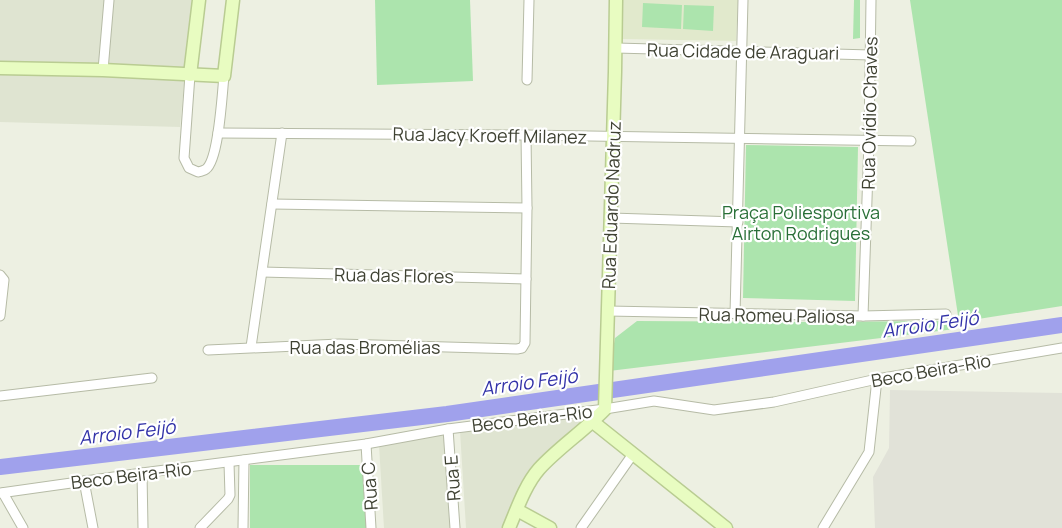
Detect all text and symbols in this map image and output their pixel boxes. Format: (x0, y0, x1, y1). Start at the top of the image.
street label: Rua Ovídio Chaves (856, 36, 882, 190)
street label: Rua Cidade de Araguari (647, 37, 839, 65)
street label: Rua Jacy Kroeff Milanez (393, 121, 587, 149)
street label: Rua Eduardo Nadruz (596, 121, 626, 289)
park label: Praça Poliesportiva Airton Rodrigues (722, 200, 880, 245)
street label: Rua das Flores (334, 262, 454, 288)
street label: Rua Romeu Paliosa (699, 302, 855, 328)
water label: Arroio Feijó (880, 304, 982, 344)
street label: Rua das Bromélias (290, 335, 441, 359)
street label: Beco Beira-Rio (869, 348, 993, 392)
water label: Arroio Feijó (479, 362, 581, 402)
street label: Beco Beira-Rio (470, 399, 594, 437)
water label: Arroio Feijó (77, 413, 179, 451)
street label: Rua E (438, 454, 466, 502)
street label: Beco Beira-Rio (69, 456, 193, 494)
street label: Rua C (355, 461, 383, 511)

